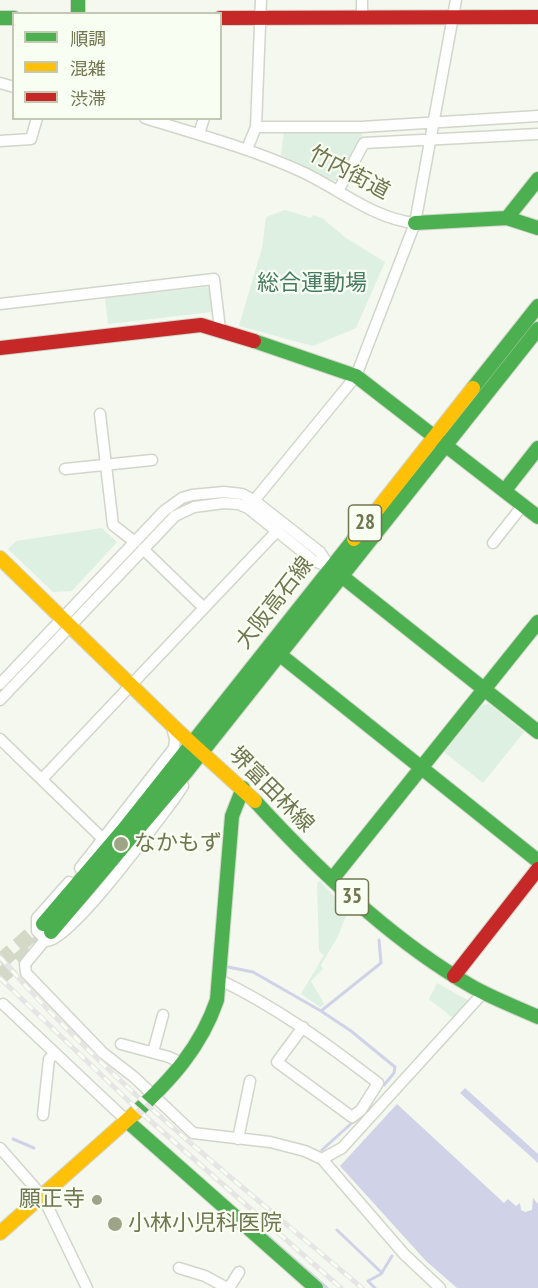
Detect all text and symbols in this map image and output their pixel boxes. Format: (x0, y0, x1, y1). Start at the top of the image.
legend (12, 12, 222, 120)
text: 順調 (70, 27, 106, 50)
text: 混雑 (70, 57, 106, 80)
text: 渋滞 (70, 87, 106, 110)
street label: 竹内街道 (304, 141, 394, 205)
park label: 総合運動場 (257, 271, 367, 297)
road number: 28 (348, 505, 382, 541)
street label: 大阪高石線 (231, 552, 319, 654)
street label: 堺富田林線 (223, 742, 319, 838)
place label: なかもず (134, 831, 222, 857)
marker: なかもず (112, 835, 130, 853)
road number: 35 (336, 879, 368, 915)
place label: 願正寺 (19, 1187, 85, 1213)
marker: 願正寺 (90, 1193, 104, 1207)
place label: 小林小児科医院 (128, 1211, 282, 1237)
marker: 小林小児科医院 (106, 1215, 124, 1233)

